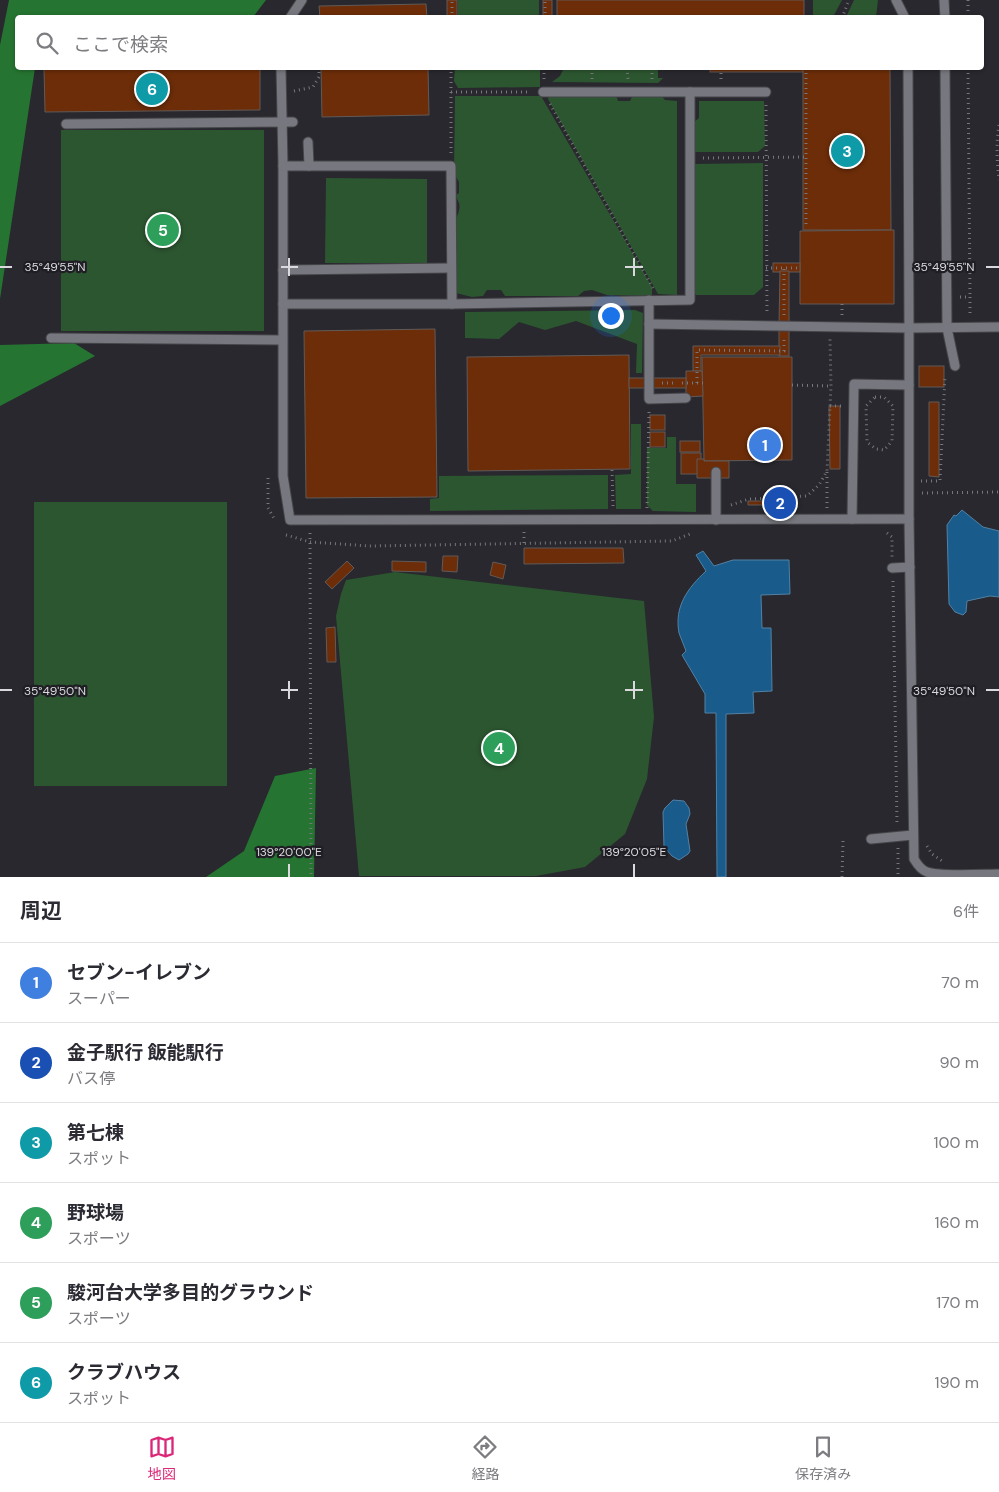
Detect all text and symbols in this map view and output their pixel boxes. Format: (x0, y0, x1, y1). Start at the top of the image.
search box (15, 15, 984, 70)
icon: search (33, 29, 61, 57)
text: ここで検索 (73, 32, 168, 57)
pin: 6 (136, 70, 168, 108)
pin: 3 (831, 132, 863, 170)
pin: 5 (147, 211, 179, 249)
text: 35°49'55"N (24, 259, 86, 275)
text: 35°49'55"N (913, 259, 975, 275)
your location (598, 303, 624, 329)
pin: 1 (749, 426, 781, 464)
pin: 2 (764, 484, 796, 522)
text: 35°49'50"N (24, 683, 86, 699)
text: 35°49'50"N (913, 683, 975, 699)
pin: 4 (483, 729, 515, 767)
text: 139°20'00"E (256, 844, 322, 860)
text: 139°20'05"E (602, 844, 667, 860)
text: 周辺 (20, 897, 62, 925)
text: 6件 (953, 901, 979, 922)
text: セブン-イレブン (67, 960, 211, 985)
text: 1 (33, 972, 39, 993)
text: 70 m (941, 972, 979, 993)
text: スーパー (67, 988, 131, 1009)
text: 金子駅行 飯能駅行 (67, 1040, 223, 1065)
text: 2 (31, 1052, 41, 1073)
text: 90 m (939, 1052, 979, 1073)
text: バス停 (67, 1068, 115, 1089)
text: 第七棟 (67, 1120, 124, 1145)
text: 3 (31, 1132, 41, 1153)
text: 100 m (934, 1132, 979, 1153)
text: スポット (67, 1148, 131, 1169)
text: 野球場 (67, 1200, 124, 1225)
text: 4 (31, 1212, 41, 1233)
text: 160 m (935, 1212, 979, 1233)
text: スポーツ (67, 1228, 131, 1249)
text: 駿河台大学多目的グラウンド (67, 1280, 314, 1305)
text: 5 (31, 1292, 41, 1313)
text: 170 m (936, 1292, 979, 1313)
text: スポーツ (67, 1308, 131, 1329)
text: クラブハウス (67, 1360, 181, 1385)
text: 6 (31, 1372, 41, 1393)
text: 190 m (935, 1372, 979, 1393)
text: スポット (67, 1388, 131, 1409)
tab: 地図 (148, 1433, 176, 1483)
tab: 経路 (471, 1433, 499, 1483)
tab: 保存済み (795, 1433, 851, 1483)

